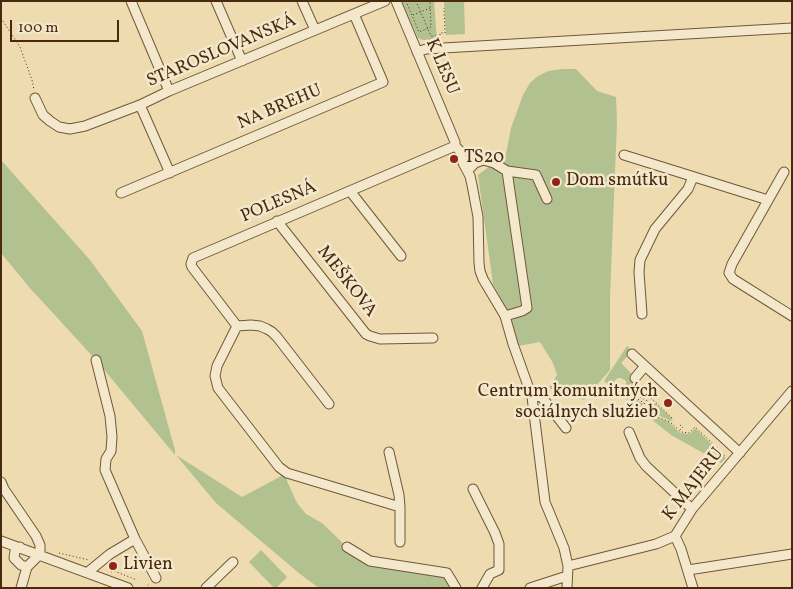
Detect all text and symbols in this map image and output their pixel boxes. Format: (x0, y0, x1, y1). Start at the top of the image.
scale bar (12, 10, 121, 42)
street label: STAROSLOVANSKÁ (144, 11, 300, 93)
text: 100 m (18, 18, 58, 39)
street label: K LESU (420, 36, 462, 98)
street label: NA BREHU (235, 81, 325, 135)
place label: TS20 (464, 148, 504, 170)
marker: TS20 (448, 153, 460, 165)
place label: Dom smútku (566, 171, 668, 193)
marker: Dom smútku (550, 176, 562, 188)
street label: POLESNÁ (238, 177, 320, 229)
street label: MEŠKOVA (311, 242, 381, 322)
place label: Centrum komunitných sociálnych služieb (478, 382, 658, 424)
marker: Centrum komunitných sociálnych služieb (662, 397, 674, 409)
street label: K MAJERU (659, 444, 729, 526)
place label: Livien (123, 555, 173, 577)
marker: Livien (107, 560, 119, 572)

